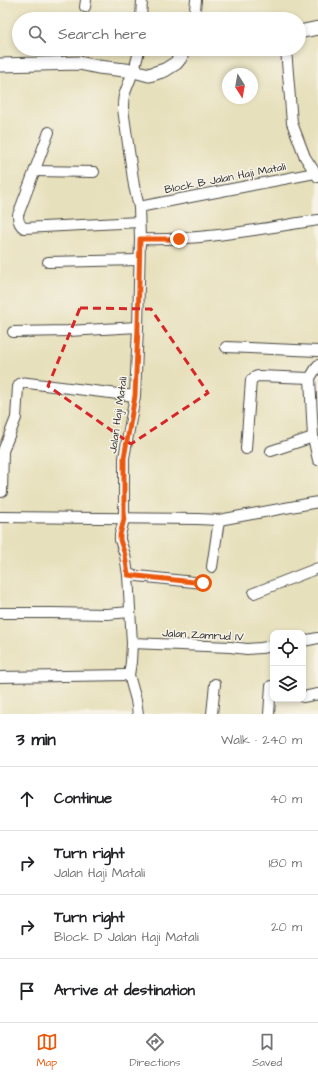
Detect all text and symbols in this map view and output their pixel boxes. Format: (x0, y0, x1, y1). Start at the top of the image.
search box (12, 12, 306, 56)
icon: search (26, 23, 48, 45)
text: Search here (58, 24, 147, 45)
north arrow (222, 68, 258, 104)
street label: Block B Jalan Haji Matali (163, 159, 287, 197)
route end (170, 230, 188, 248)
street label: Jalan Haji Matali (105, 375, 131, 454)
route start (194, 574, 212, 592)
street label: Jalan Zamrud IV (162, 625, 244, 645)
map controls (270, 630, 306, 702)
button: locate (270, 630, 306, 666)
button: layers (270, 666, 306, 702)
text: 3 min (16, 728, 56, 752)
text: Walk · 240 m (221, 731, 302, 749)
icon: ahead (16, 788, 38, 810)
text: Continue (54, 788, 112, 809)
text: 40 m (270, 790, 302, 808)
text: Turn right (54, 843, 125, 864)
icon: right (16, 852, 38, 874)
text: 180 m (268, 854, 302, 872)
text: Jalan Haji Matali (54, 864, 145, 882)
text: Turn right (54, 907, 125, 928)
icon: right (16, 916, 38, 938)
text: 20 m (271, 918, 302, 936)
text: Block D Jalan Haji Matali (54, 928, 199, 946)
icon: arrive (16, 980, 38, 1002)
text: Arrive at destination (54, 980, 195, 1001)
tab: Map (36, 1031, 58, 1070)
tab: Directions (129, 1031, 181, 1070)
tab: Saved (252, 1031, 282, 1070)

